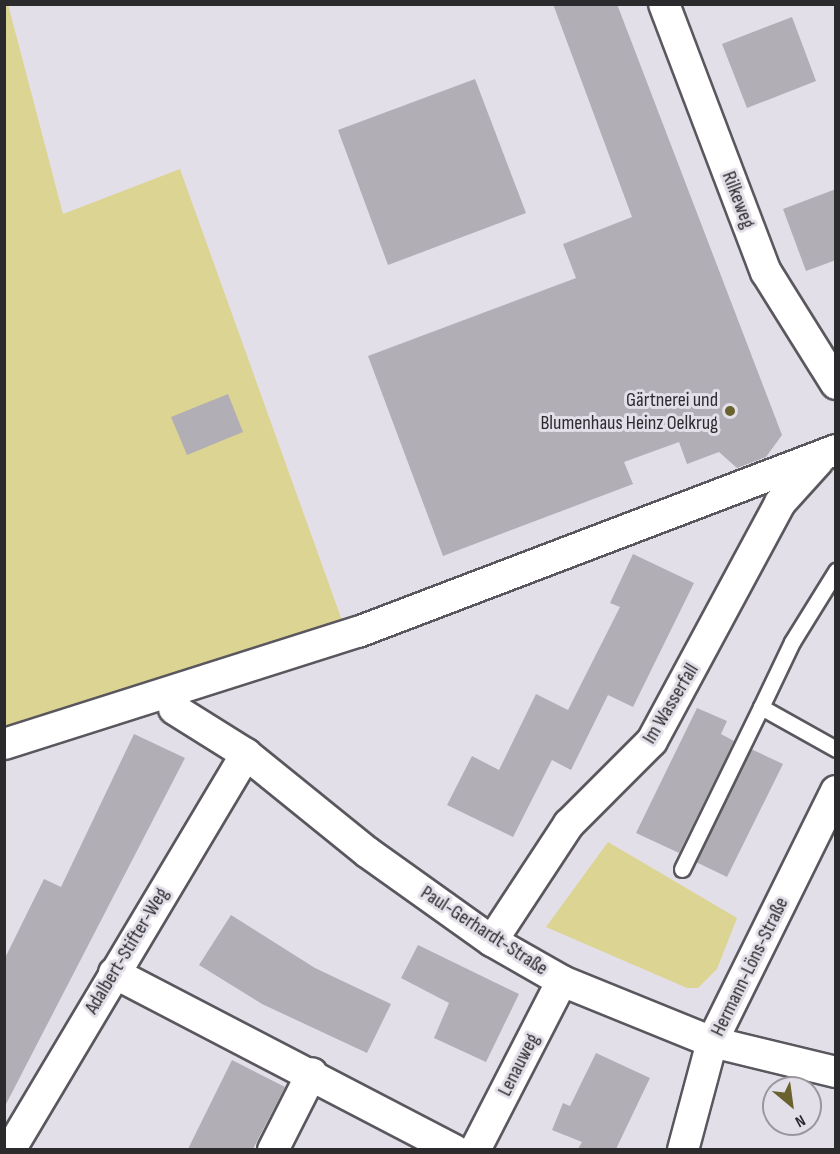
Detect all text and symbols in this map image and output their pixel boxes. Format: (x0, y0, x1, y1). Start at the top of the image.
street label: Rilkeweg (716, 168, 760, 232)
place label: Gärtnerei und Blumenhaus Heinz Oelkrug (540, 388, 718, 435)
marker: Gärtnerei und Blumenhaus Heinz Oelkrug (723, 404, 737, 418)
street label: Im Wasserfall (638, 660, 704, 748)
street label: Paul-Gerhardt-Straße (416, 881, 552, 981)
street label: Adalbert-Stifter-Weg (80, 884, 174, 1018)
street label: Hermann-Löns-Straße (706, 894, 794, 1040)
street label: Lenauweg (493, 1030, 545, 1100)
north arrow (762, 1076, 822, 1136)
text: N (792, 1110, 808, 1131)

